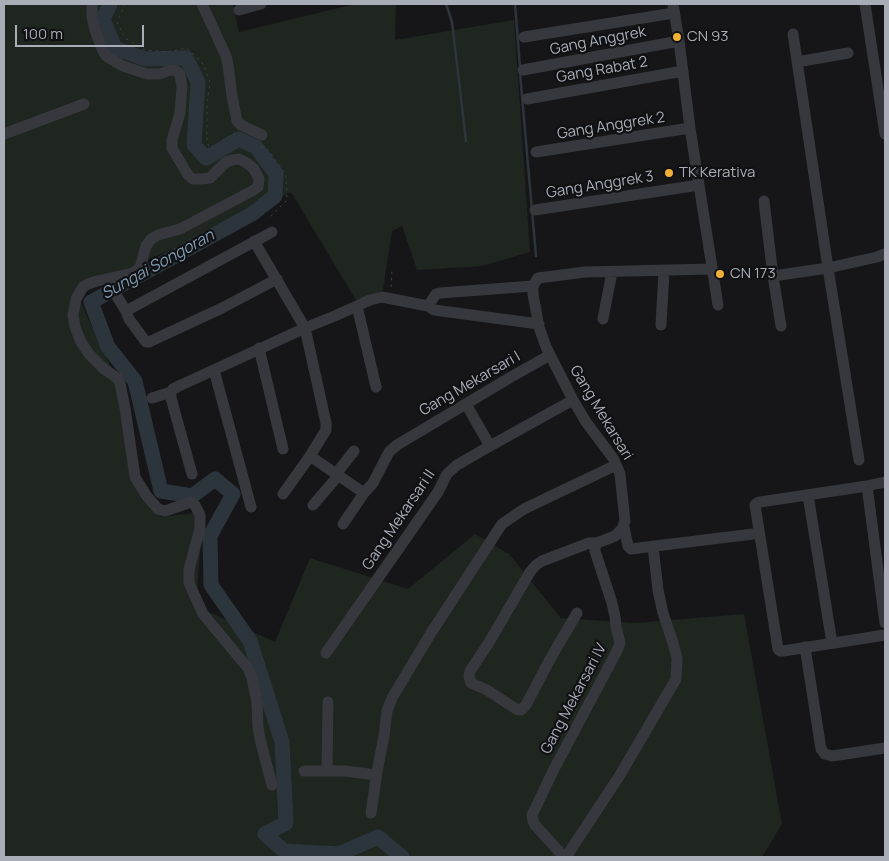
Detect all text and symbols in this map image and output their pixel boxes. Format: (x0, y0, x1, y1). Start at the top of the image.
scale bar (18, 15, 146, 47)
text: 100 m (23, 23, 63, 44)
street label: Gang Anggrek (549, 23, 647, 59)
place label: CN 93 (687, 28, 729, 46)
marker: CN 93 (671, 31, 683, 43)
street label: Gang Rabat 2 (555, 53, 649, 87)
street label: Gang Anggrek 2 (556, 109, 666, 143)
place label: TK Kerativa (679, 164, 755, 182)
marker: TK Kerativa (663, 167, 675, 179)
street label: Gang Anggrek 3 (545, 168, 655, 202)
water label: Sungai Songoran (98, 226, 218, 304)
place label: CN 173 (730, 265, 776, 283)
marker: CN 173 (714, 268, 726, 280)
street label: Gang Mekarsari I (416, 348, 524, 420)
street label: Gang Mekarsari (566, 362, 636, 464)
street label: Gang Mekarsari II (359, 466, 439, 574)
street label: Gang Mekarsari IV (537, 641, 611, 757)

